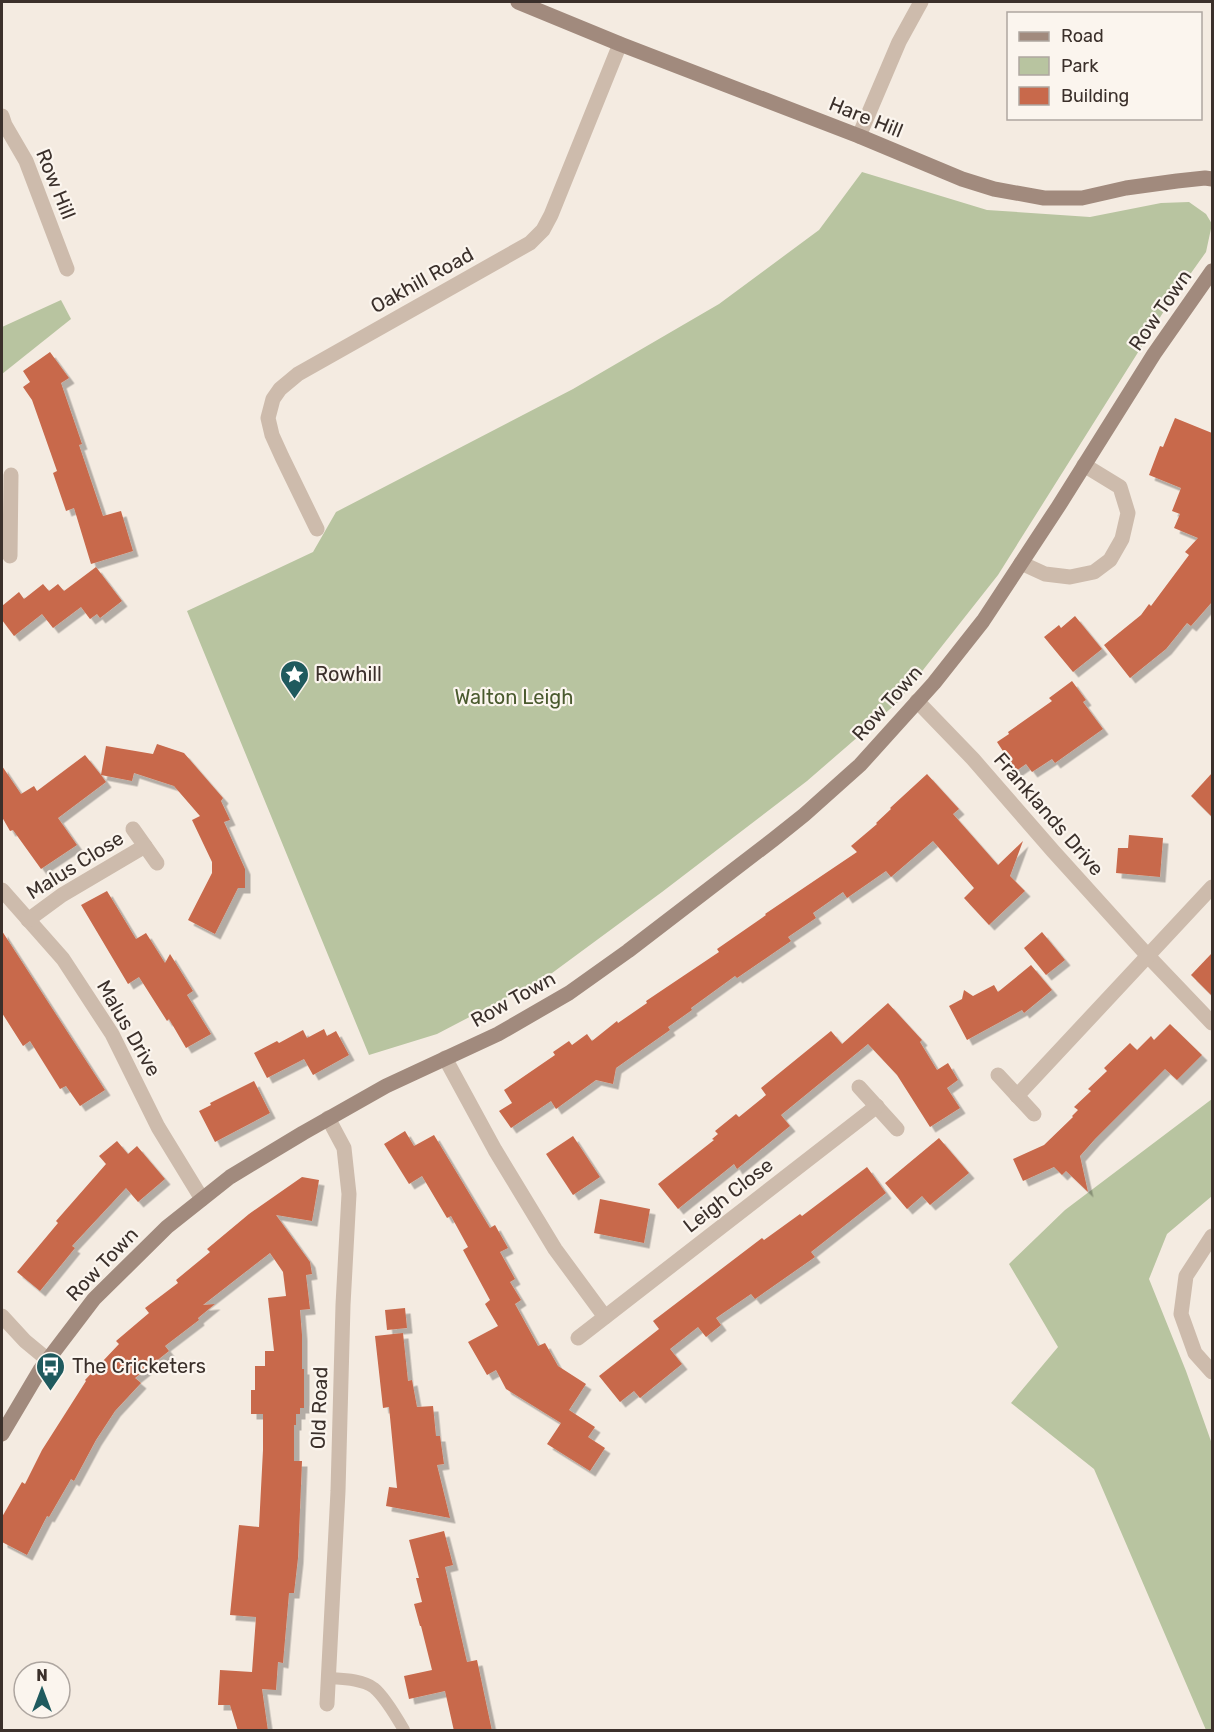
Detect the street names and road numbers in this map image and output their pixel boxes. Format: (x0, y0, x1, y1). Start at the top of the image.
street label: Hare Hill (825, 91, 907, 143)
street label: Row Hill (31, 145, 81, 223)
street label: Oakhill Road (366, 242, 478, 318)
street label: Row Town (1123, 265, 1197, 355)
street label: Row Town (847, 660, 927, 746)
street label: Franklands Drive (989, 747, 1109, 881)
street label: Malus Close (22, 826, 128, 904)
street label: Row Town (466, 966, 560, 1032)
street label: Malus Drive (92, 976, 166, 1080)
street label: Leigh Close (678, 1153, 778, 1237)
street label: Row Town (61, 1222, 143, 1306)
street label: Old Road (306, 1366, 332, 1450)

